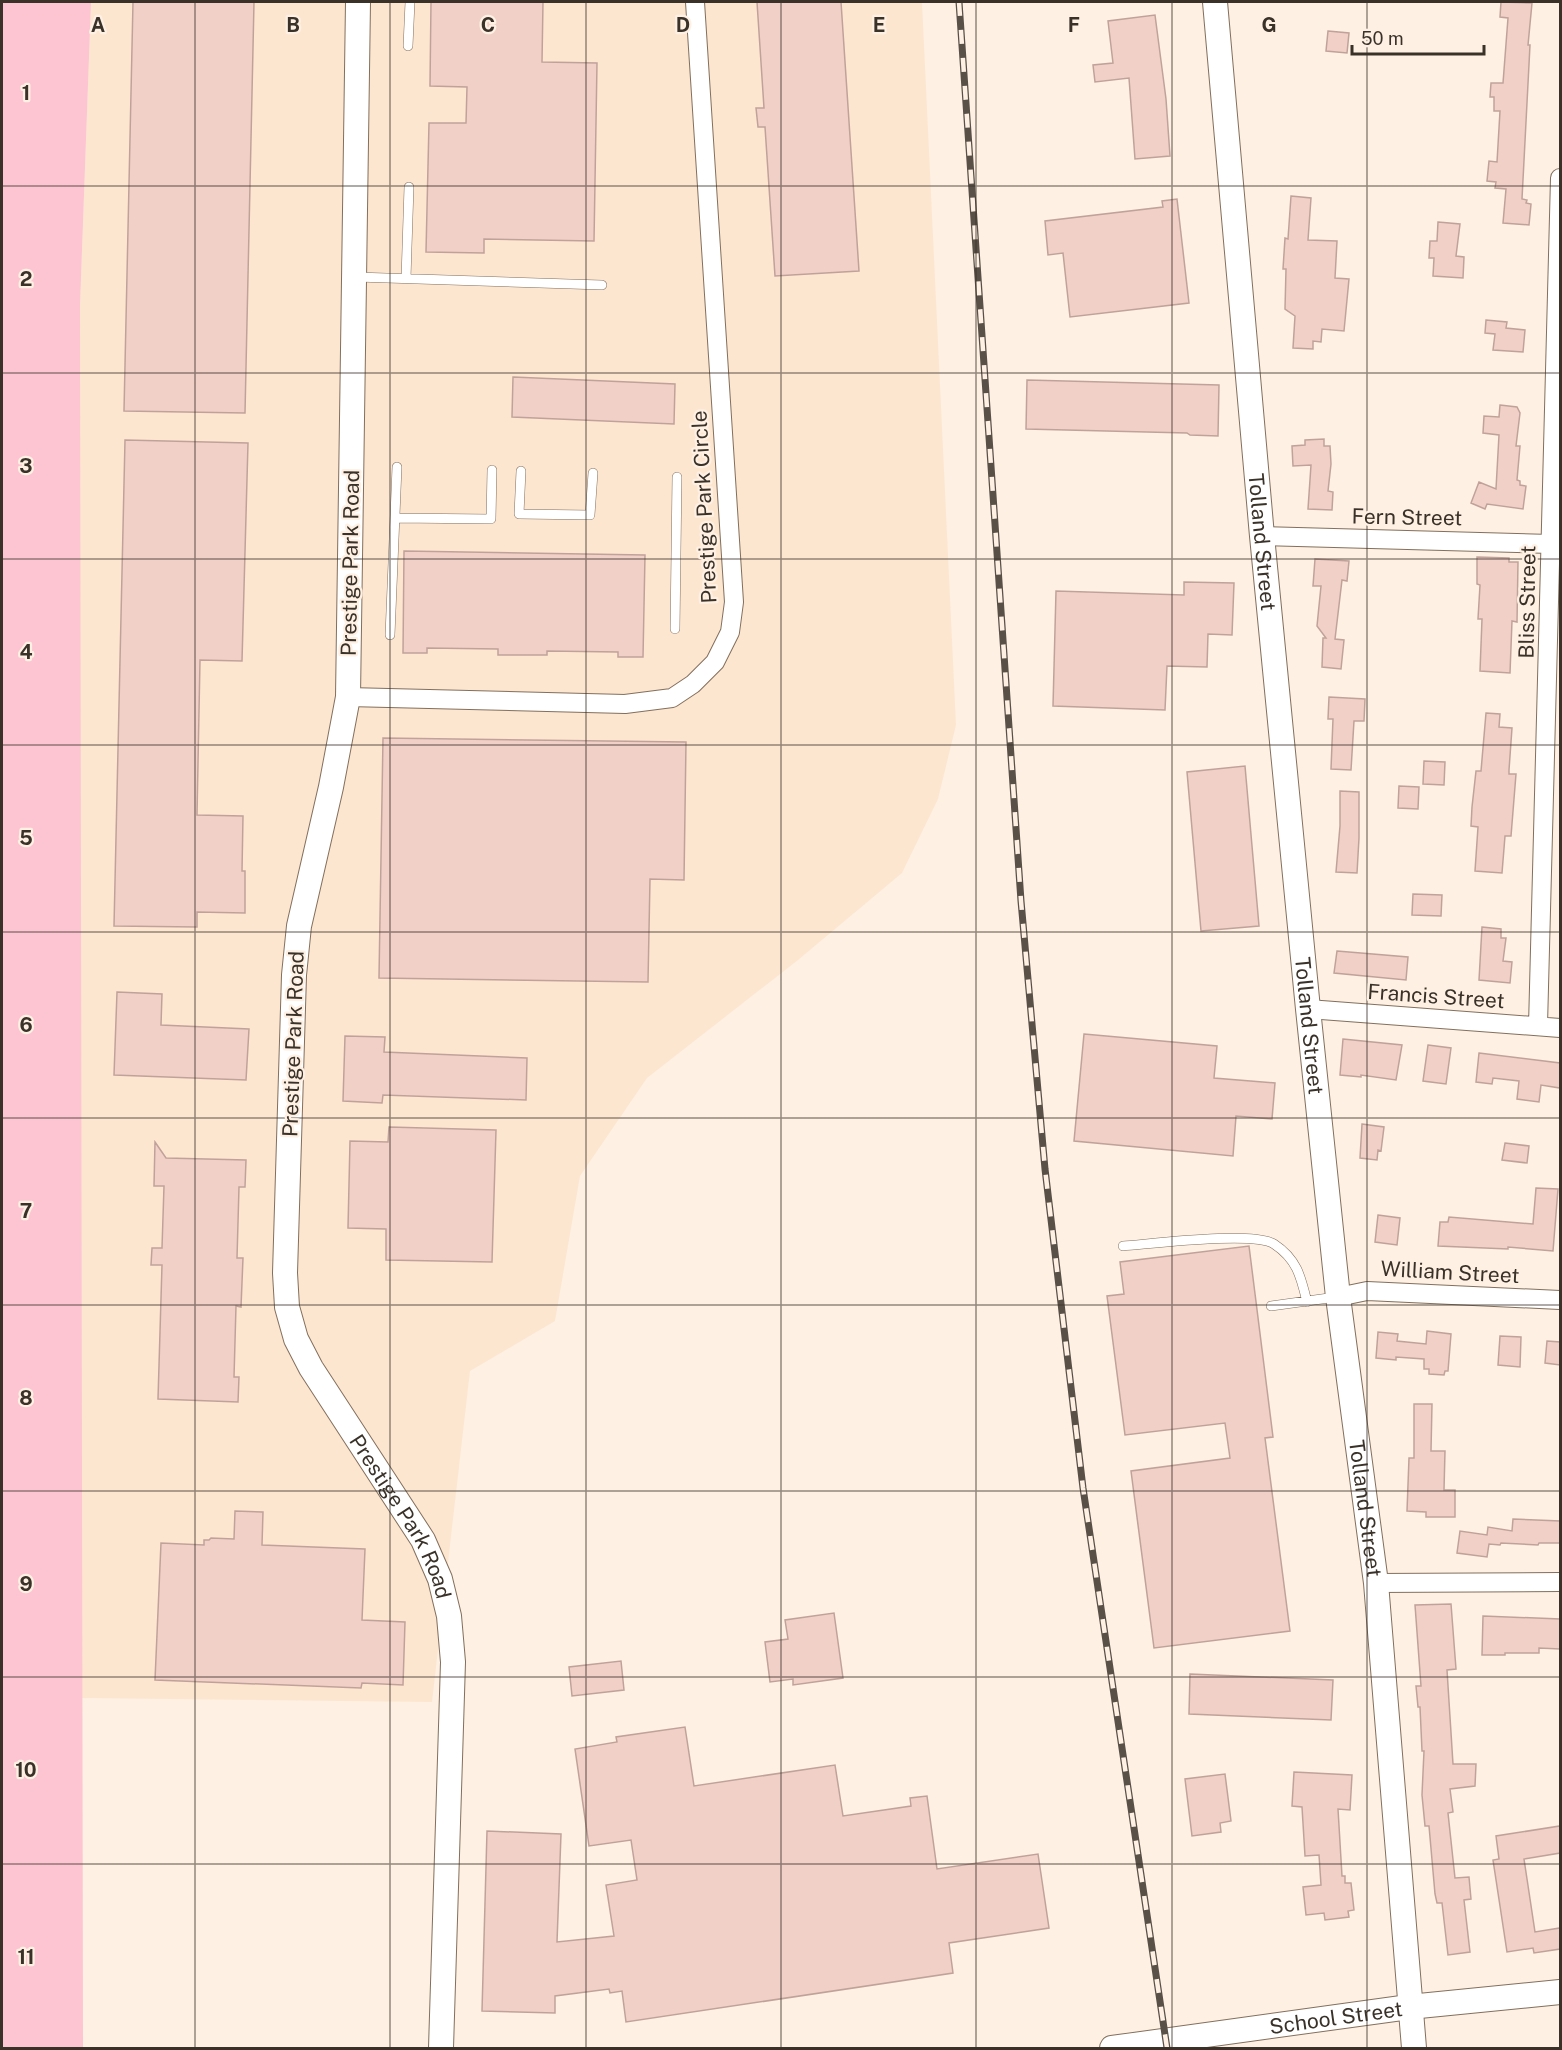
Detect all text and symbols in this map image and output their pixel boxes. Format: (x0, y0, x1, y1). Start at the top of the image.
text: A (91, 13, 105, 37)
text: B (286, 13, 300, 37)
text: C (481, 13, 495, 37)
text: D (676, 13, 690, 37)
text: E (873, 13, 885, 37)
text: F (1068, 13, 1080, 37)
text: G (1261, 13, 1277, 37)
scale bar (1352, 18, 1484, 56)
text: 50 m (1361, 28, 1404, 49)
text: 1 (22, 81, 30, 105)
text: 2 (20, 267, 32, 291)
street label: Prestige Park Circle (686, 410, 722, 604)
text: 3 (19, 454, 33, 478)
street label: Prestige Park Road (336, 470, 364, 656)
street label: Tolland Street (1244, 472, 1282, 612)
street label: Fern Street (1351, 504, 1463, 530)
street label: Bliss Street (1514, 545, 1540, 659)
text: 4 (19, 640, 33, 664)
text: 5 (19, 826, 33, 850)
street label: Prestige Park Road (277, 951, 309, 1137)
street label: Tolland Street (1290, 956, 1329, 1096)
street label: Francis Street (1367, 979, 1505, 1013)
text: 6 (19, 1013, 33, 1037)
text: 7 (20, 1199, 32, 1223)
street label: William Street (1380, 1256, 1520, 1288)
text: 8 (19, 1386, 33, 1410)
street label: Prestige Park Road (345, 1429, 457, 1601)
street label: Tolland Street (1345, 1438, 1388, 1578)
text: 9 (19, 1572, 33, 1596)
text: 10 (15, 1758, 37, 1782)
text: 11 (17, 1945, 35, 1969)
street label: School Street (1268, 1996, 1404, 2039)

